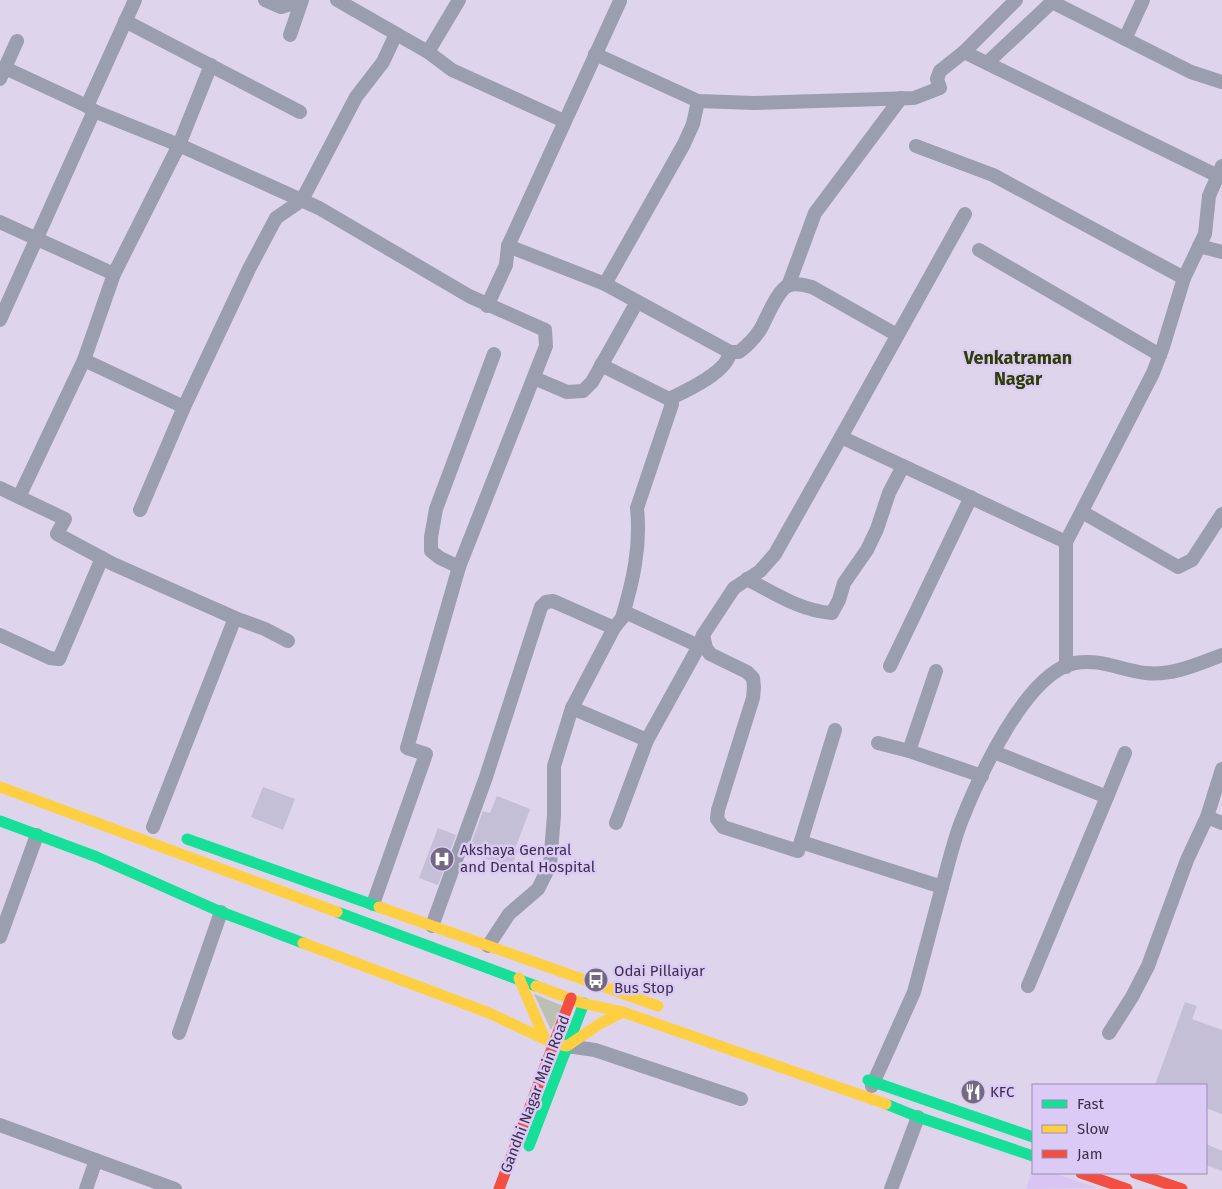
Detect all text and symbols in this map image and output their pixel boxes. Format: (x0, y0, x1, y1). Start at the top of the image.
district label: Venkatraman Nagar (963, 347, 1072, 390)
place label: Akshaya General and Dental Hospital (460, 841, 596, 876)
hospital icon: Akshaya General and Dental Hospital (429, 846, 455, 872)
place label: Odai Pillaiyar Bus Stop (614, 962, 705, 997)
bus stop icon: Odai Pillaiyar Bus Stop (583, 967, 609, 993)
street label: Gandhi Nagar Main Road (497, 1013, 573, 1175)
restaurant icon: KFC (960, 1079, 986, 1105)
place label: KFC (990, 1083, 1015, 1101)
legend (1032, 1084, 1207, 1174)
text: Fast (1077, 1095, 1104, 1113)
text: Slow (1077, 1120, 1109, 1138)
text: Jam (1077, 1145, 1103, 1163)

